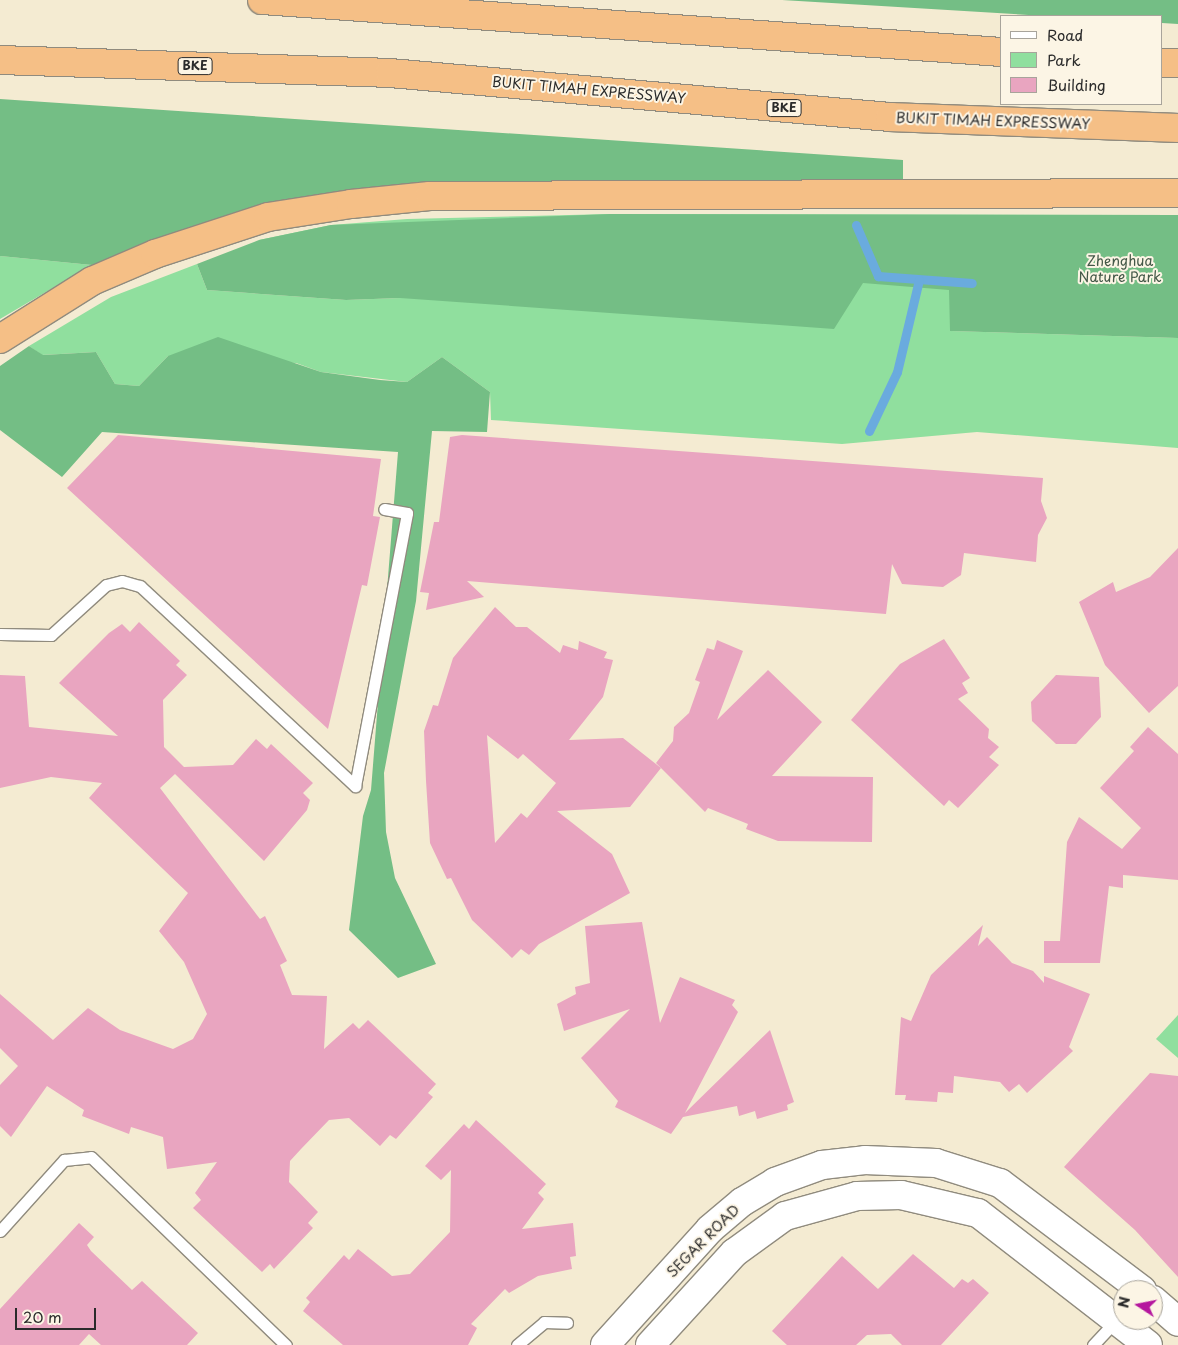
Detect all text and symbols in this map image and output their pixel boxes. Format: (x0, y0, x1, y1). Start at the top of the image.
legend (1000, 15, 1163, 105)
text: Road (1047, 23, 1083, 46)
text: Park (1047, 48, 1081, 71)
road number: BKE (178, 56, 212, 76)
street label: BUKIT TIMAH EXPRESSWAY (491, 73, 687, 107)
text: Building (1047, 73, 1106, 96)
road number: BKE (766, 99, 802, 118)
street label: BUKIT TIMAH EXPRESSWAY (895, 109, 1091, 133)
park label: Zhenghua Nature Park (1078, 253, 1162, 286)
street label: SEGAR ROAD (663, 1201, 743, 1281)
north arrow (1113, 1280, 1163, 1330)
text: N (1112, 1295, 1135, 1310)
scale bar (18, 1298, 99, 1330)
text: 20 m (23, 1305, 62, 1328)

